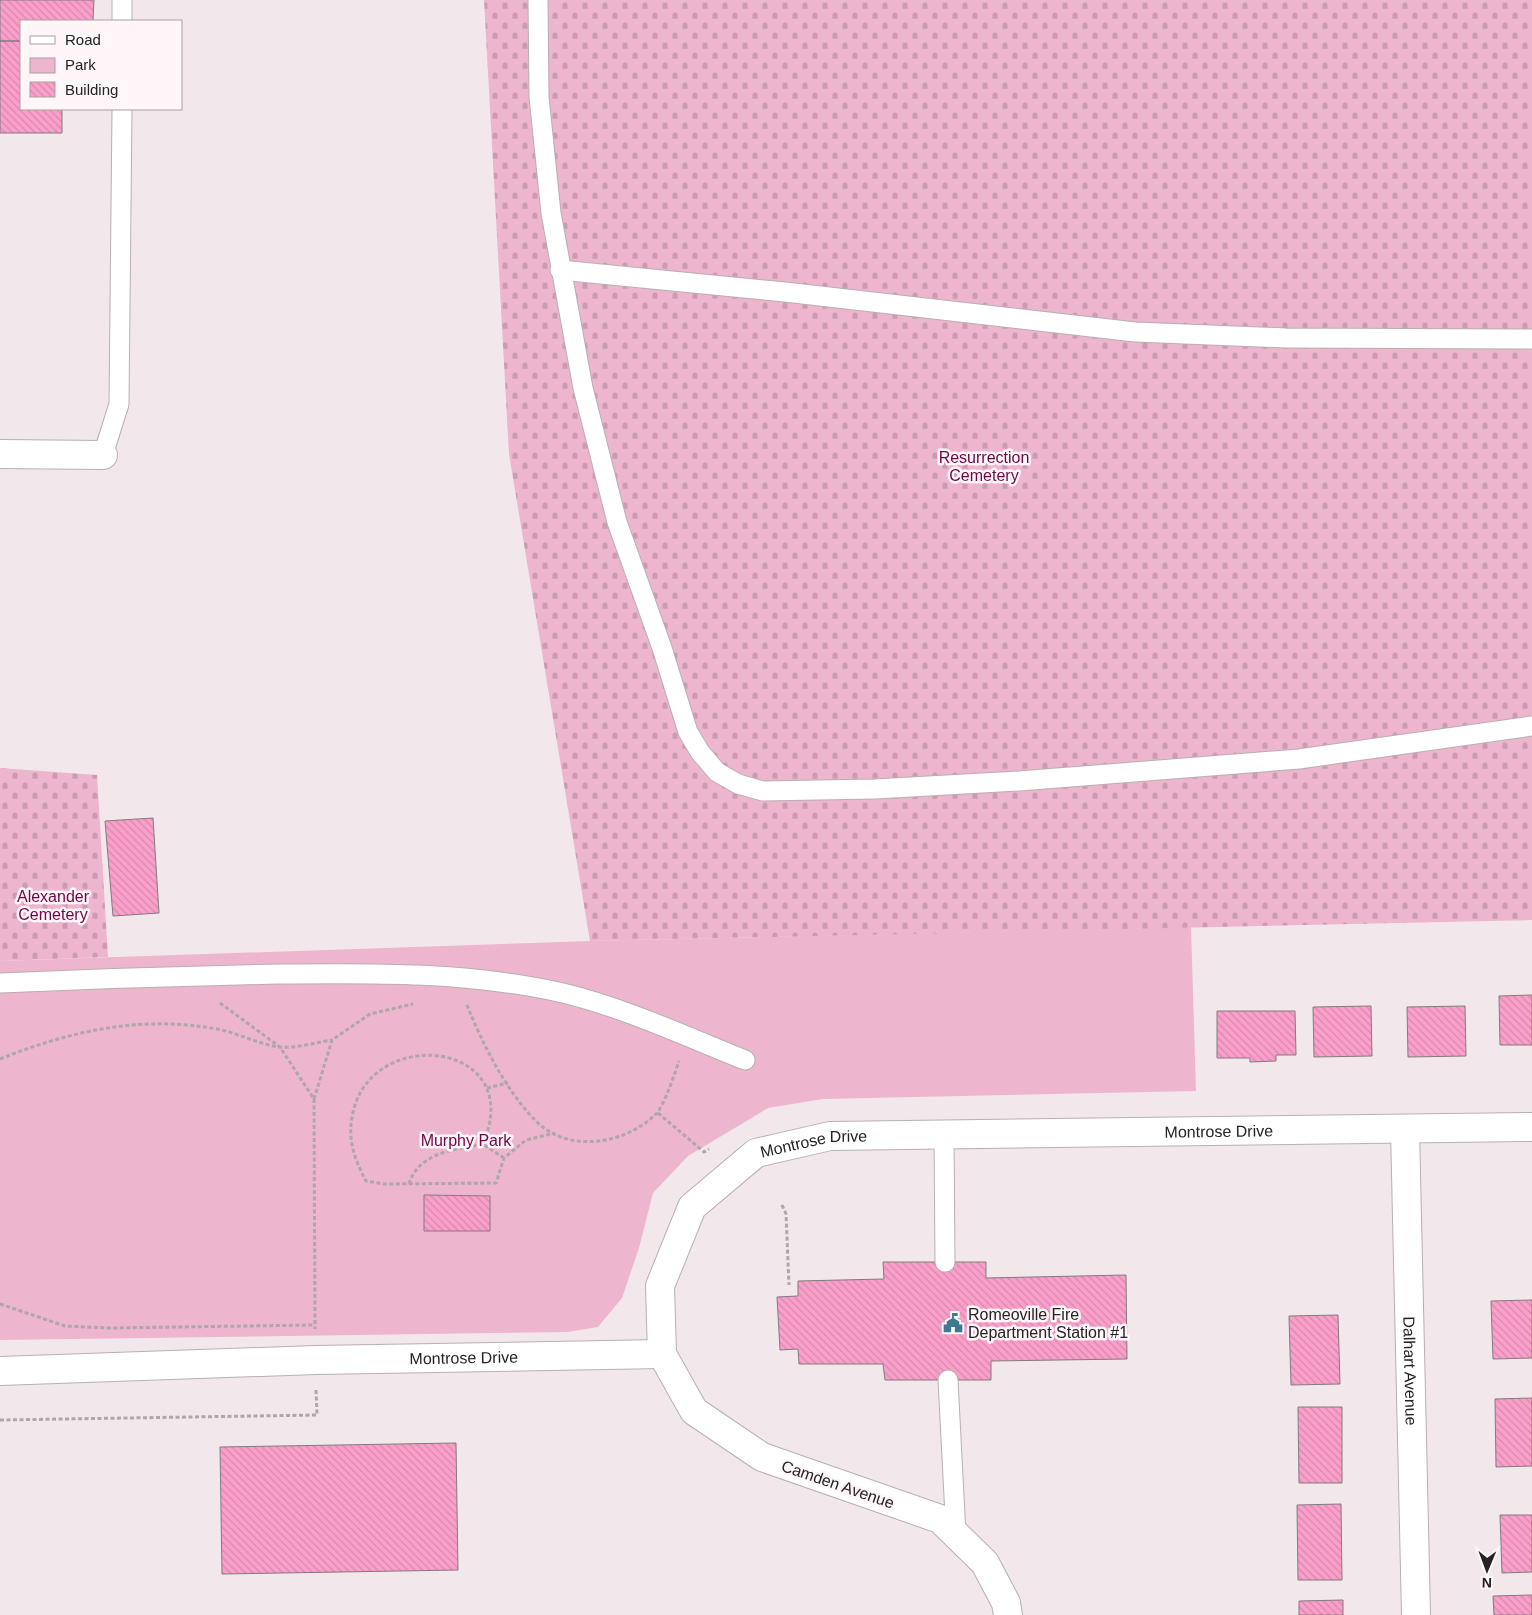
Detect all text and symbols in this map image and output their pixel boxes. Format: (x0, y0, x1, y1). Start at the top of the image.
legend (20, 20, 182, 110)
text: Road (65, 31, 101, 48)
text: Park (65, 56, 96, 73)
text: Building (65, 81, 118, 98)
park label: Resurrection Cemetery (939, 449, 1029, 484)
park label: Alexander Cemetery (17, 888, 90, 923)
street label: Montrose Drive (1164, 1122, 1273, 1141)
street label: Montrose Drive (759, 1128, 867, 1161)
park label: Murphy Park (421, 1132, 512, 1149)
place label: Romeoville Fire Department Station #1 (968, 1306, 1128, 1341)
public building icon: Romeoville Fire Department Station #1 (942, 1312, 964, 1334)
street label: Dalhart Avenue (1400, 1316, 1420, 1426)
street label: Montrose Drive (409, 1348, 518, 1367)
street label: Camden Avenue (779, 1457, 896, 1512)
north arrow (1462, 1545, 1512, 1595)
text: N (1482, 1575, 1492, 1591)

